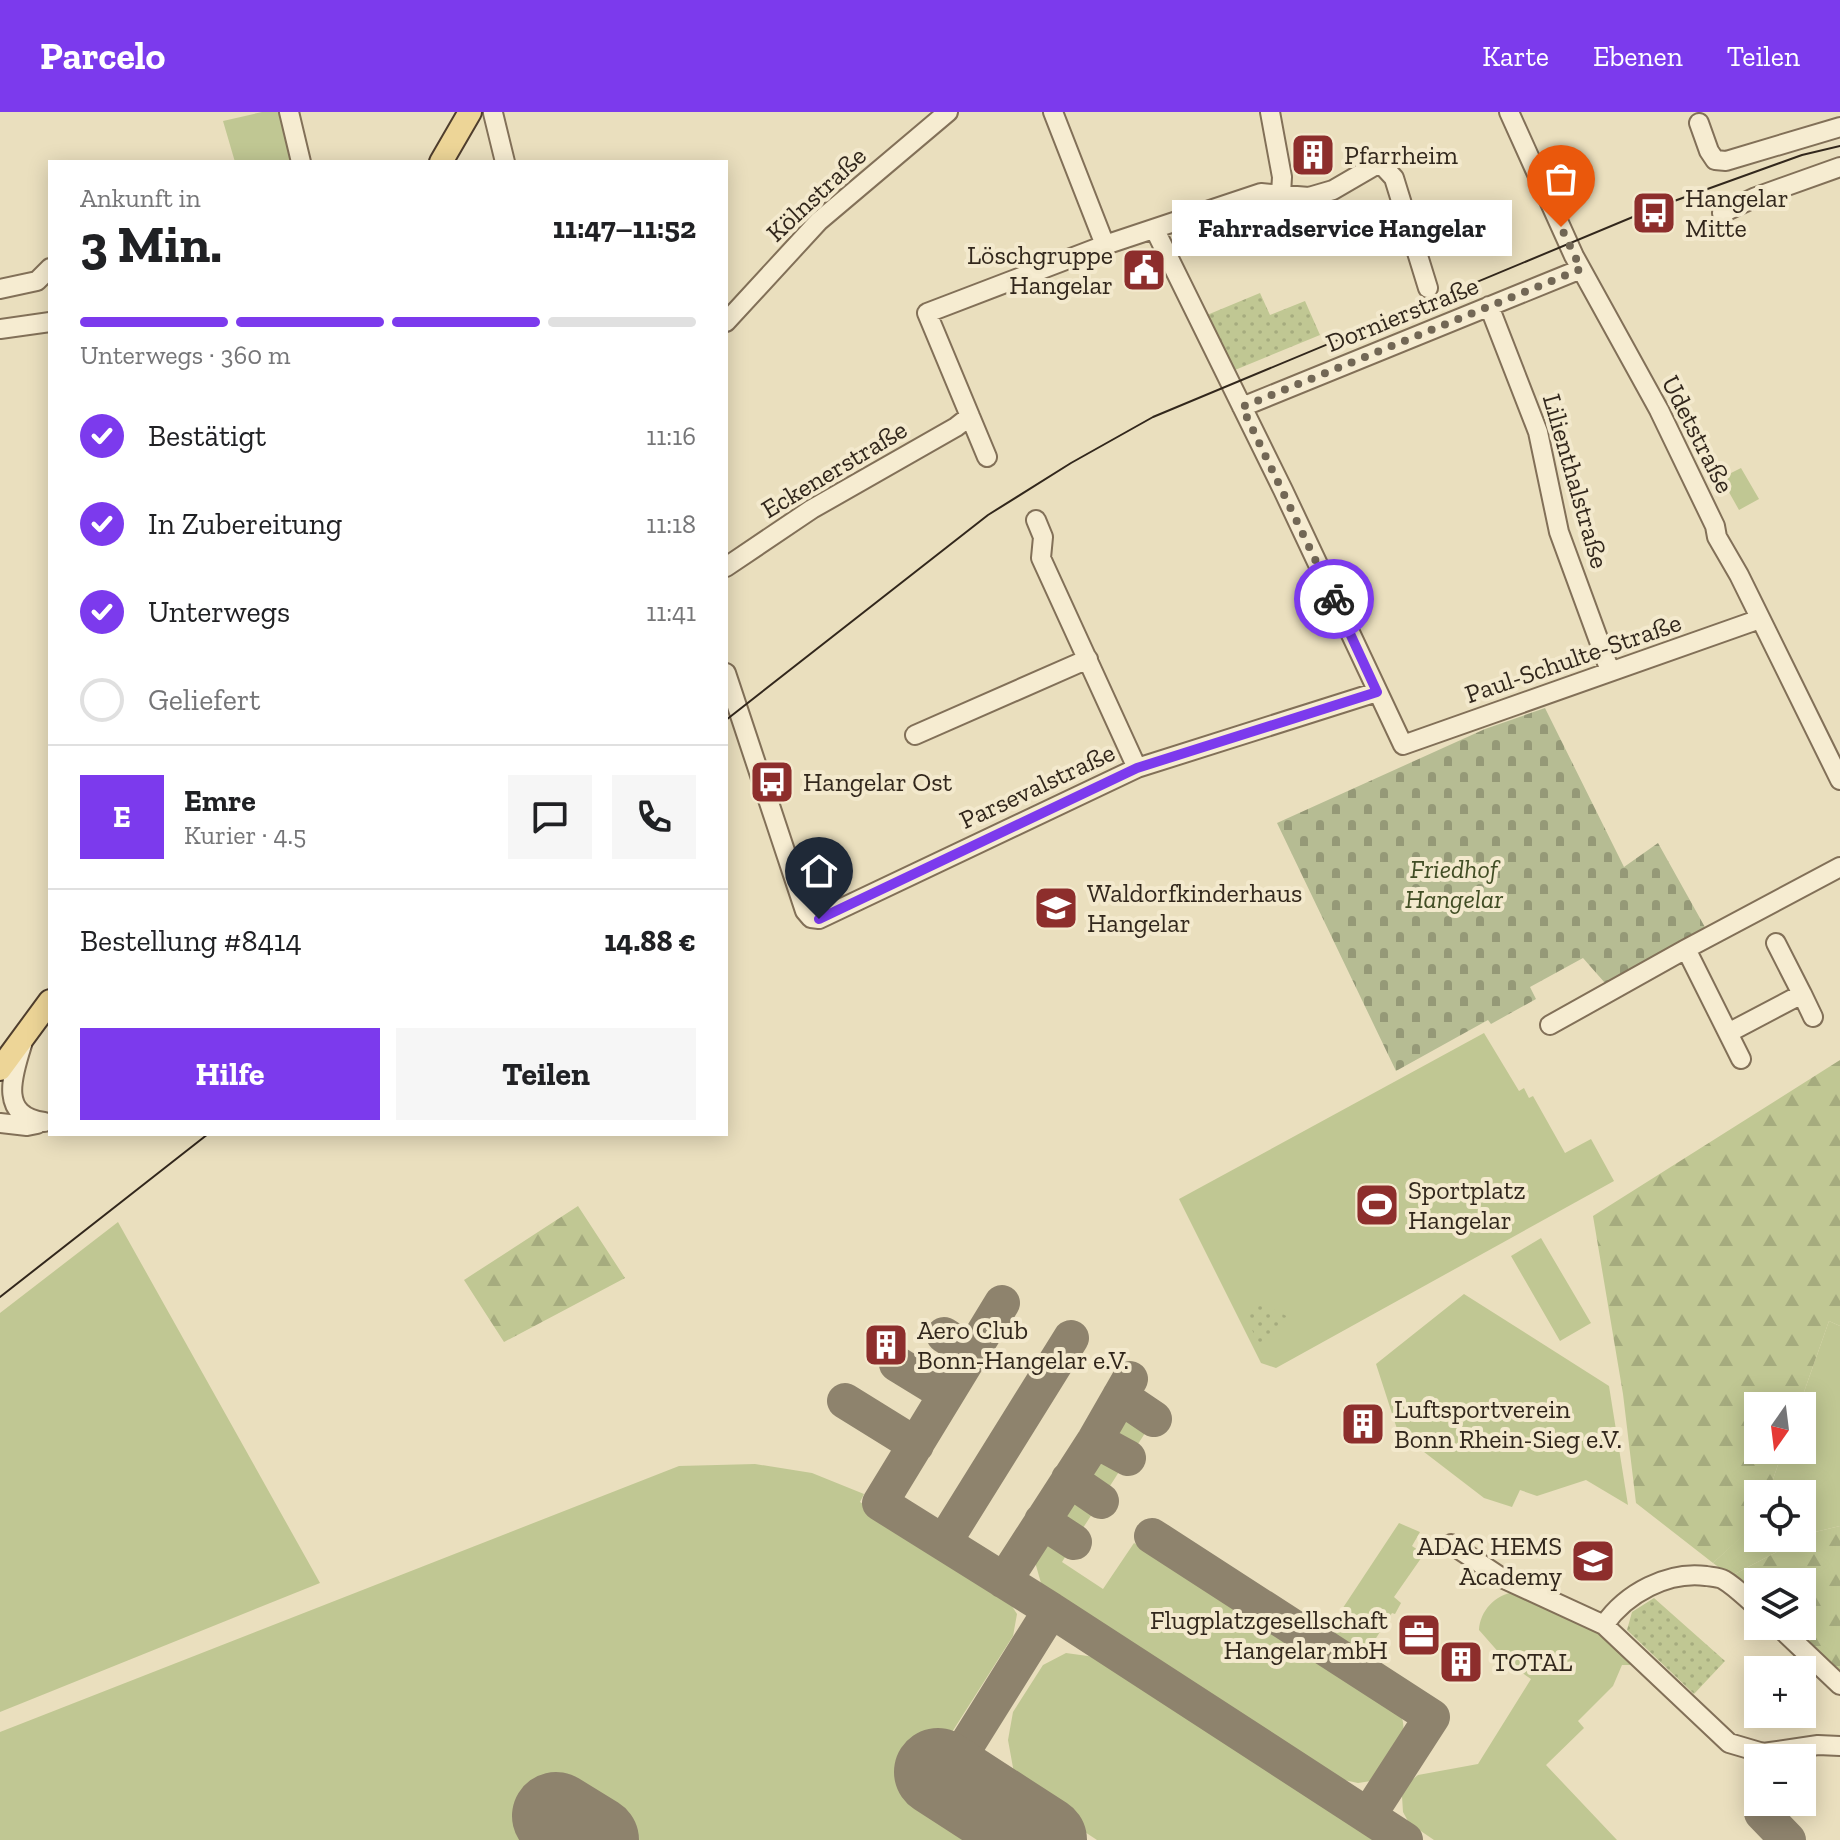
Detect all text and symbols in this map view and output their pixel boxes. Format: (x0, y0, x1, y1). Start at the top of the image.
text: Parcelo (40, 33, 165, 79)
text: Karte (1482, 40, 1549, 73)
text: Ebenen (1593, 40, 1683, 73)
text: Teilen (1727, 40, 1800, 73)
building icon: Pfarrheim (1289, 131, 1337, 179)
place label: Pfarrheim (1344, 139, 1459, 171)
street label: Kölnstraße (759, 140, 873, 248)
pin (1527, 145, 1595, 227)
icon: bag (1539, 157, 1583, 201)
text: Ankunft in (80, 182, 201, 214)
place label: Hangelar Mitte (1685, 182, 1789, 244)
bus stop icon: Hangelar Mitte (1630, 189, 1678, 237)
callout: Fahrradservice Hangelar (1173, 199, 1513, 255)
text: 11:47–11:52 (553, 210, 696, 246)
text: Fahrradservice Hangelar (1198, 212, 1486, 244)
text: 3 Min. (80, 213, 222, 275)
place label: Löschgruppe Hangelar (967, 239, 1113, 301)
public building icon: Löschgruppe Hangelar (1120, 246, 1168, 294)
street label: Dornierstraße (1321, 269, 1483, 359)
text: Unterwegs · 360 m (80, 339, 291, 371)
street label: Udetstraße (1655, 370, 1741, 498)
street label: Lilienthalstraße (1536, 390, 1616, 572)
street label: Eckenerstraße (755, 413, 913, 525)
icon: check (80, 414, 124, 458)
text: Bestätigt (148, 418, 266, 454)
text: 11:16 (646, 420, 696, 452)
icon: check (80, 502, 124, 546)
text: In Zubereitung (148, 506, 342, 542)
text: 11:18 (646, 508, 696, 540)
courier (1294, 559, 1374, 639)
icon: bike (1312, 577, 1356, 621)
icon: check (80, 590, 124, 634)
text: Unterwegs (148, 594, 290, 630)
text: 11:41 (646, 596, 696, 628)
street label: Paul-Schulte-Straße (1461, 606, 1685, 710)
text: Geliefert (148, 682, 261, 718)
street label: Parsevalstraße (954, 736, 1120, 836)
bus stop icon: Hangelar Ost (748, 758, 796, 806)
place label: Hangelar Ost (803, 766, 953, 798)
button: chat (508, 775, 592, 859)
button: phone (612, 775, 696, 859)
text: Emre (184, 783, 256, 819)
text: E (113, 799, 131, 835)
text: Kurier · 4.5 (184, 819, 306, 851)
pin (785, 837, 853, 919)
icon: home (797, 849, 841, 893)
park label: Friedhof Hangelar (1405, 853, 1503, 915)
place label: Waldorfkinderhaus Hangelar (1087, 877, 1303, 939)
school or university icon: Waldorfkinderhaus Hangelar (1032, 884, 1080, 932)
text: Bestellung #8414 (80, 923, 302, 959)
text: 14.88 € (604, 923, 696, 959)
button: Hilfe (80, 1028, 380, 1120)
button: Teilen (396, 1028, 696, 1120)
place label: Sportplatz Hangelar (1408, 1174, 1526, 1236)
sports icon: Sportplatz Hangelar (1353, 1181, 1401, 1229)
place label: Aero Club Bonn-Hangelar e.V. (917, 1314, 1129, 1376)
building icon: Aero Club Bonn-Hangelar e.V. (862, 1321, 910, 1369)
north arrow (1744, 1392, 1816, 1464)
map controls (1744, 1392, 1816, 1816)
place label: Luftsportverein Bonn Rhein-Sieg e.V. (1394, 1393, 1622, 1455)
building icon: Luftsportverein Bonn Rhein-Sieg e.V. (1339, 1400, 1387, 1448)
button: locate (1744, 1480, 1816, 1552)
place label: ADAC HEMS Academy (1417, 1530, 1563, 1592)
school or university icon: ADAC HEMS Academy (1569, 1537, 1617, 1585)
button: layers (1744, 1568, 1816, 1640)
place label: Flugplatzgesellschaft Hangelar mbH (1150, 1604, 1388, 1666)
office icon: Flugplatzgesellschaft Hangelar mbH (1395, 1611, 1443, 1659)
building icon: TOTAL (1437, 1638, 1485, 1686)
place label: TOTAL (1492, 1646, 1573, 1678)
button: + (1744, 1656, 1816, 1728)
button: − (1744, 1744, 1816, 1816)

